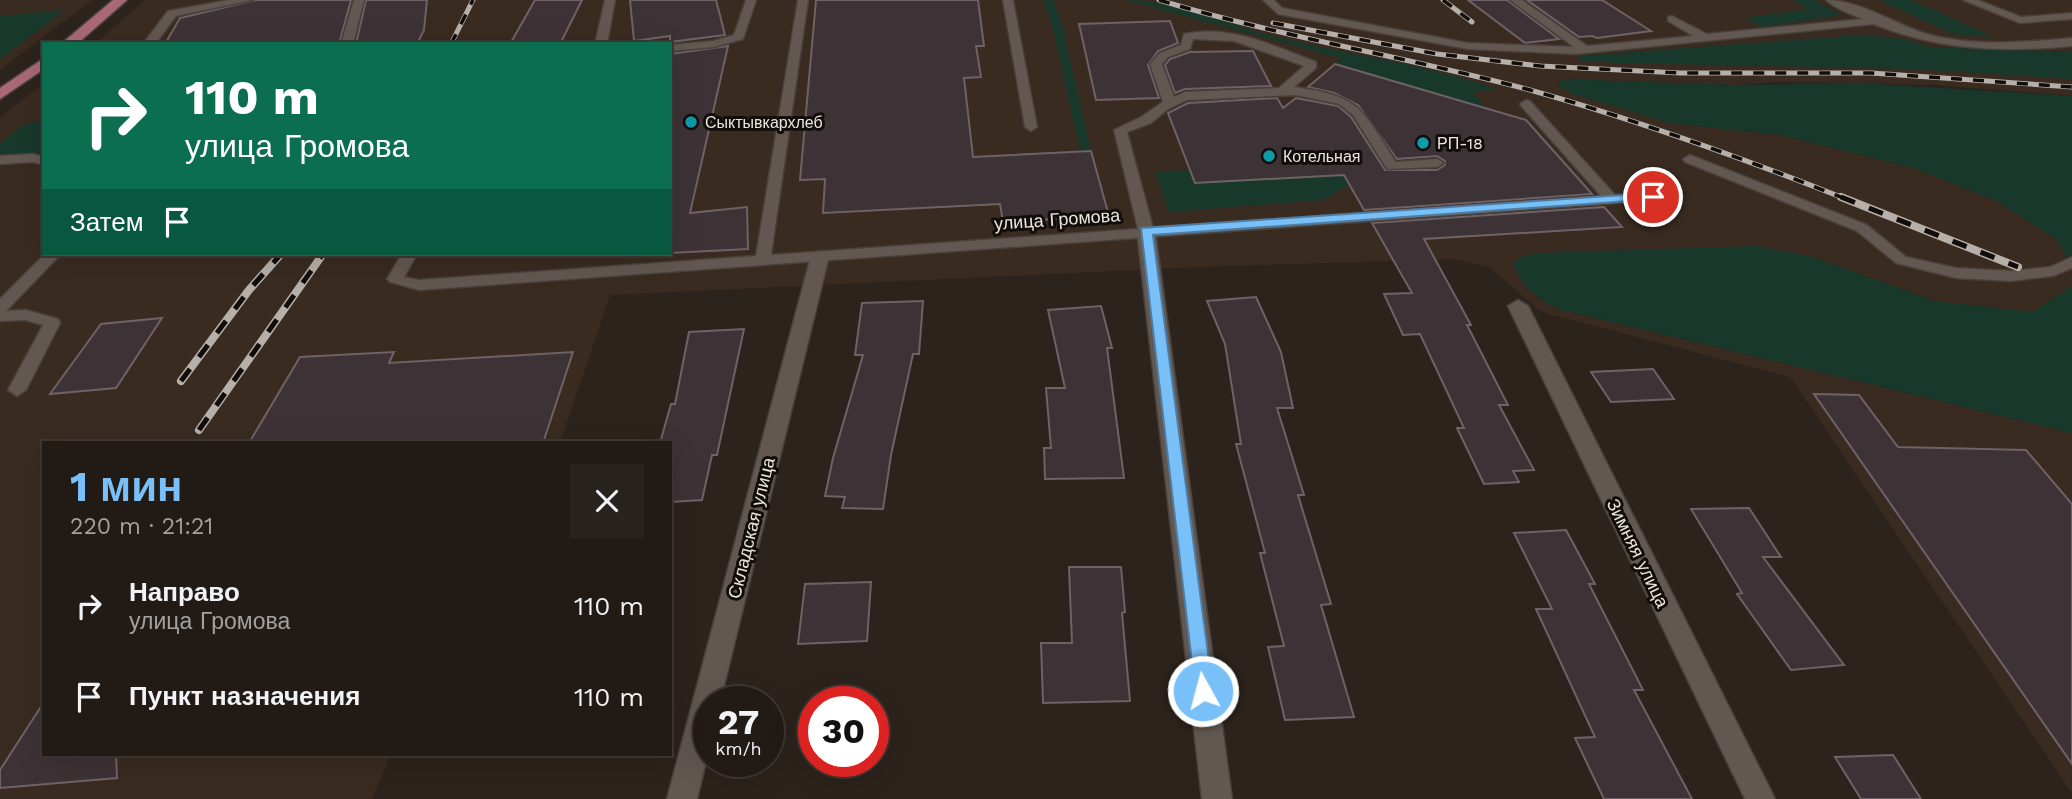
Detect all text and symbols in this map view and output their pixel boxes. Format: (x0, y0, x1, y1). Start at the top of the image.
text: 110 m (185, 68, 319, 126)
icon: right (70, 70, 161, 161)
place label: Сыктывкархлеб (705, 113, 823, 132)
marker: Сыктывкархлеб (683, 114, 699, 130)
text: улица Громова (185, 127, 409, 165)
place label: РП-18 (1437, 134, 1483, 153)
marker: РП-18 (1415, 135, 1431, 151)
place label: Котельная (1283, 147, 1360, 166)
marker: Котельная (1261, 148, 1277, 164)
pin (1623, 167, 1683, 227)
icon: arrive (1634, 178, 1672, 216)
icon: arrive (158, 203, 196, 241)
street label: улица Громова (993, 204, 1122, 234)
text: Затем (70, 207, 144, 237)
street label: Складская улица (723, 454, 779, 601)
text: 1 мин (70, 462, 182, 511)
button: close (570, 464, 644, 538)
street label: Зимняя улица (1603, 495, 1674, 612)
text: 220 m · 21:21 (70, 513, 213, 540)
text: Направо (129, 577, 240, 607)
icon: right (70, 587, 108, 625)
text: 110 m (574, 591, 644, 621)
text: улица Громова (129, 608, 290, 635)
position arrow (1166, 654, 1240, 728)
icon: arrive (70, 678, 108, 716)
text: Пункт назначения (129, 681, 360, 711)
text: 110 m (574, 682, 644, 712)
speed limit sign: 30 (798, 686, 889, 777)
text: 27 (718, 701, 759, 743)
text: km/h (715, 738, 762, 759)

